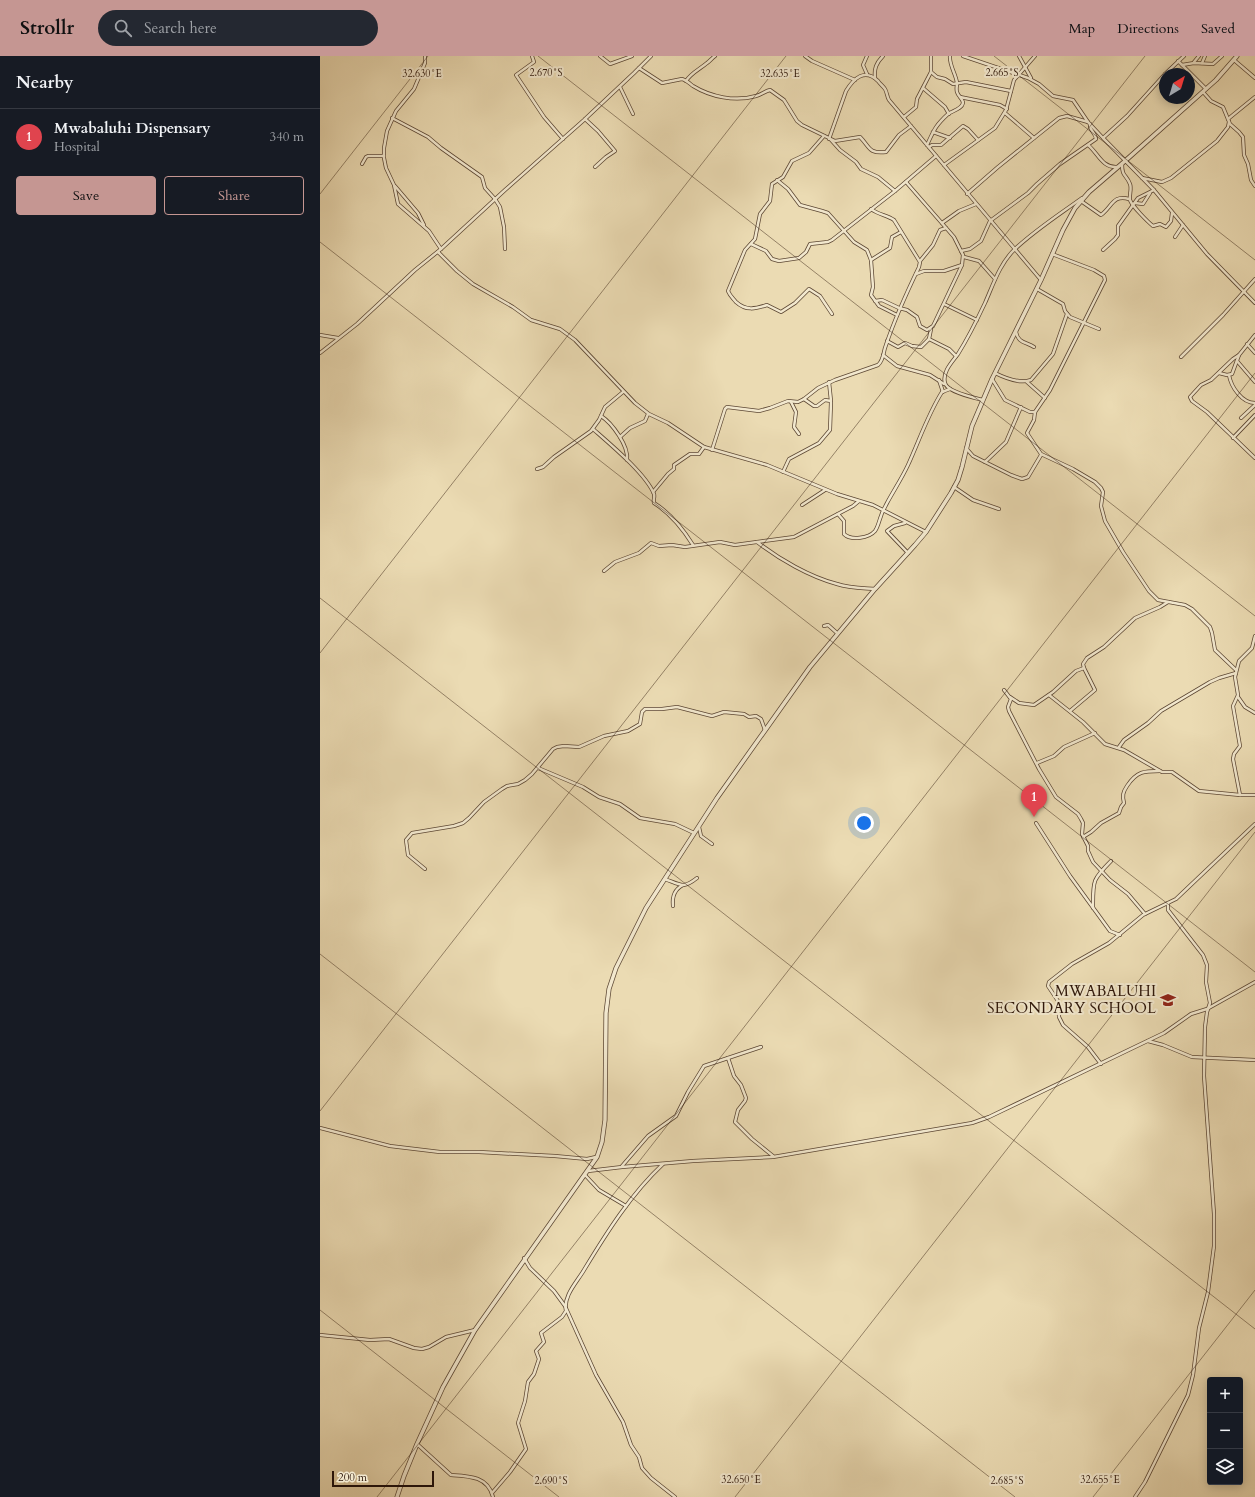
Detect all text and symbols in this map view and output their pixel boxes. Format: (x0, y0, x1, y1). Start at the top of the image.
search box (98, 10, 378, 46)
text: Strollr (20, 15, 74, 41)
icon: search (112, 17, 134, 39)
text: Search here (144, 18, 217, 38)
text: Map (1069, 19, 1095, 38)
text: Directions (1117, 19, 1179, 38)
text: Saved (1201, 19, 1235, 38)
text: 2.670°S (529, 66, 563, 80)
text: 2.665°S (985, 66, 1019, 80)
text: 32.630°E (402, 67, 442, 81)
text: 32.635°E (760, 67, 800, 81)
north arrow (1159, 68, 1195, 104)
text: Nearby (16, 71, 73, 94)
text: Mwabaluhi Dispensary (54, 118, 211, 138)
text: 1 (26, 128, 32, 146)
text: 340 m (270, 128, 304, 146)
text: Hospital (54, 138, 100, 156)
button: Save (16, 176, 156, 215)
button: Share (164, 176, 304, 215)
pin: 1 (1021, 784, 1047, 817)
your location (854, 813, 874, 833)
place label: MWABALUHI SECONDARY SCHOOL (987, 981, 1157, 1018)
school or university icon: MWABALUHI SECONDARY SCHOOL (1159, 991, 1177, 1009)
map controls (1207, 1377, 1243, 1485)
button: + (1207, 1377, 1243, 1413)
button: − (1207, 1413, 1243, 1449)
button: layers (1207, 1449, 1243, 1485)
scale bar (332, 1469, 434, 1488)
text: 200 m (338, 1470, 367, 1485)
text: 32.650°E (721, 1473, 761, 1487)
text: 32.655°E (1080, 1473, 1120, 1487)
text: 2.690°S (534, 1474, 568, 1488)
text: 2.685°S (990, 1474, 1024, 1488)

